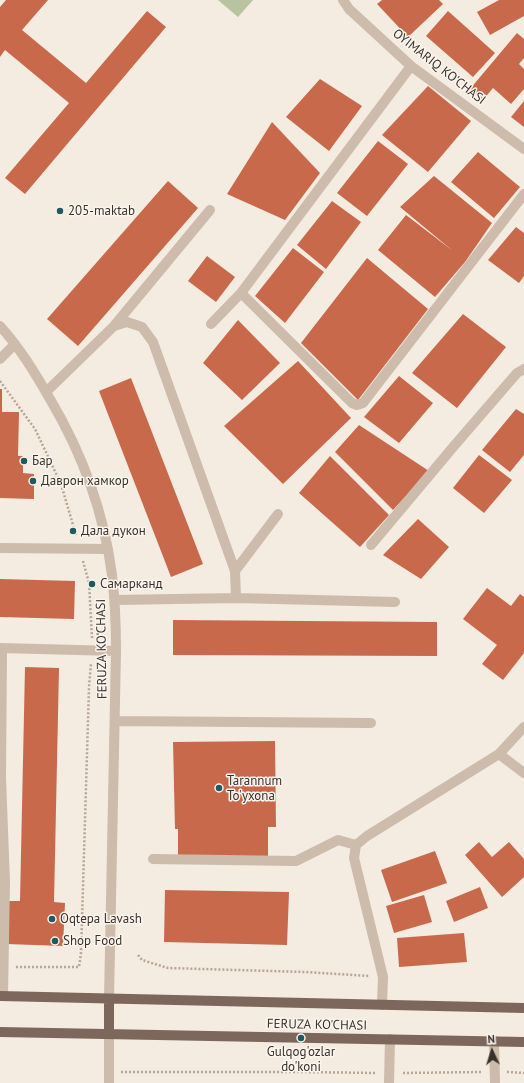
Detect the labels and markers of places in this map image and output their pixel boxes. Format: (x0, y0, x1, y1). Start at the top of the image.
place label: 205-maktab (68, 203, 135, 219)
marker: 205-maktab (55, 206, 65, 216)
place label: Бар (32, 453, 53, 469)
marker: Бар (19, 456, 29, 466)
place label: Даврон хамкор (41, 473, 129, 489)
marker: Даврон хамкор (28, 476, 38, 486)
place label: Дала дукон (81, 523, 146, 539)
marker: Дала дукон (68, 526, 78, 536)
place label: Самарканд (100, 576, 162, 592)
marker: Самарканд (87, 579, 97, 589)
place label: Tarannum To'yxona (227, 773, 282, 804)
marker: Tarannum To'yxona (214, 783, 224, 793)
place label: Oqtepa Lavash (60, 911, 142, 927)
marker: Oqtepa Lavash (47, 914, 57, 924)
place label: Shop Food (63, 933, 122, 949)
marker: Shop Food (50, 936, 60, 946)
marker: Gulqog'ozlar do'koni (296, 1033, 306, 1043)
place label: Gulqog'ozlar do'koni (267, 1044, 335, 1075)

